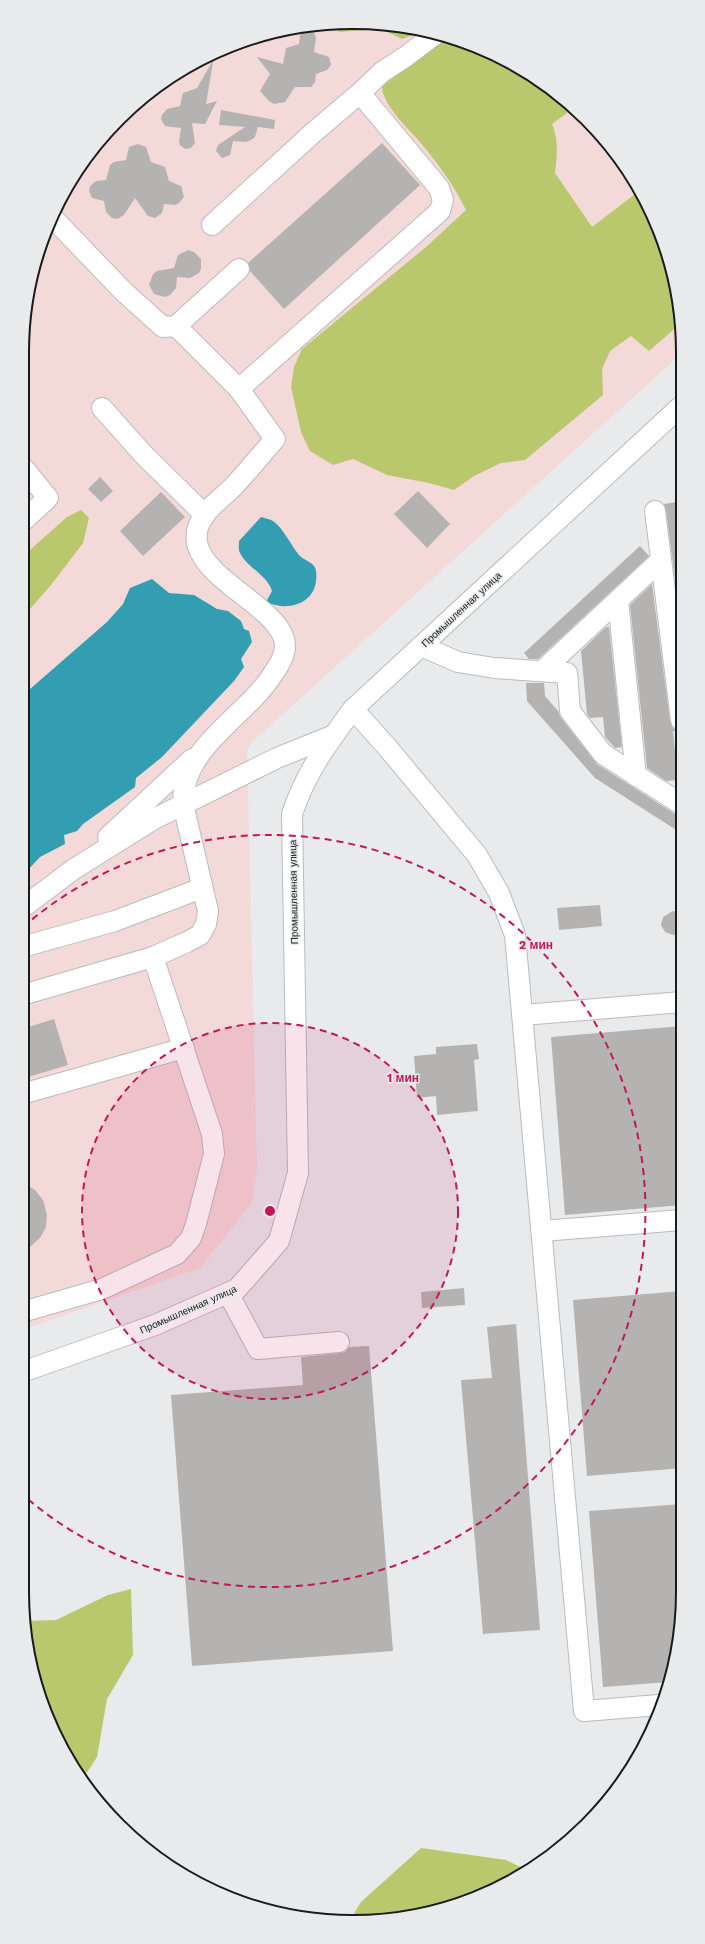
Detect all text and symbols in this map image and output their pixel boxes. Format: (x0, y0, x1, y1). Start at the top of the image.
street label: Промышленная улица (419, 569, 504, 649)
street label: Промышленная улица (287, 839, 300, 944)
text: 2 мин (519, 938, 553, 952)
text: 1 мин (387, 1071, 419, 1085)
centre of rings (263, 1204, 277, 1218)
street label: Промышленная улица (138, 1283, 239, 1336)

